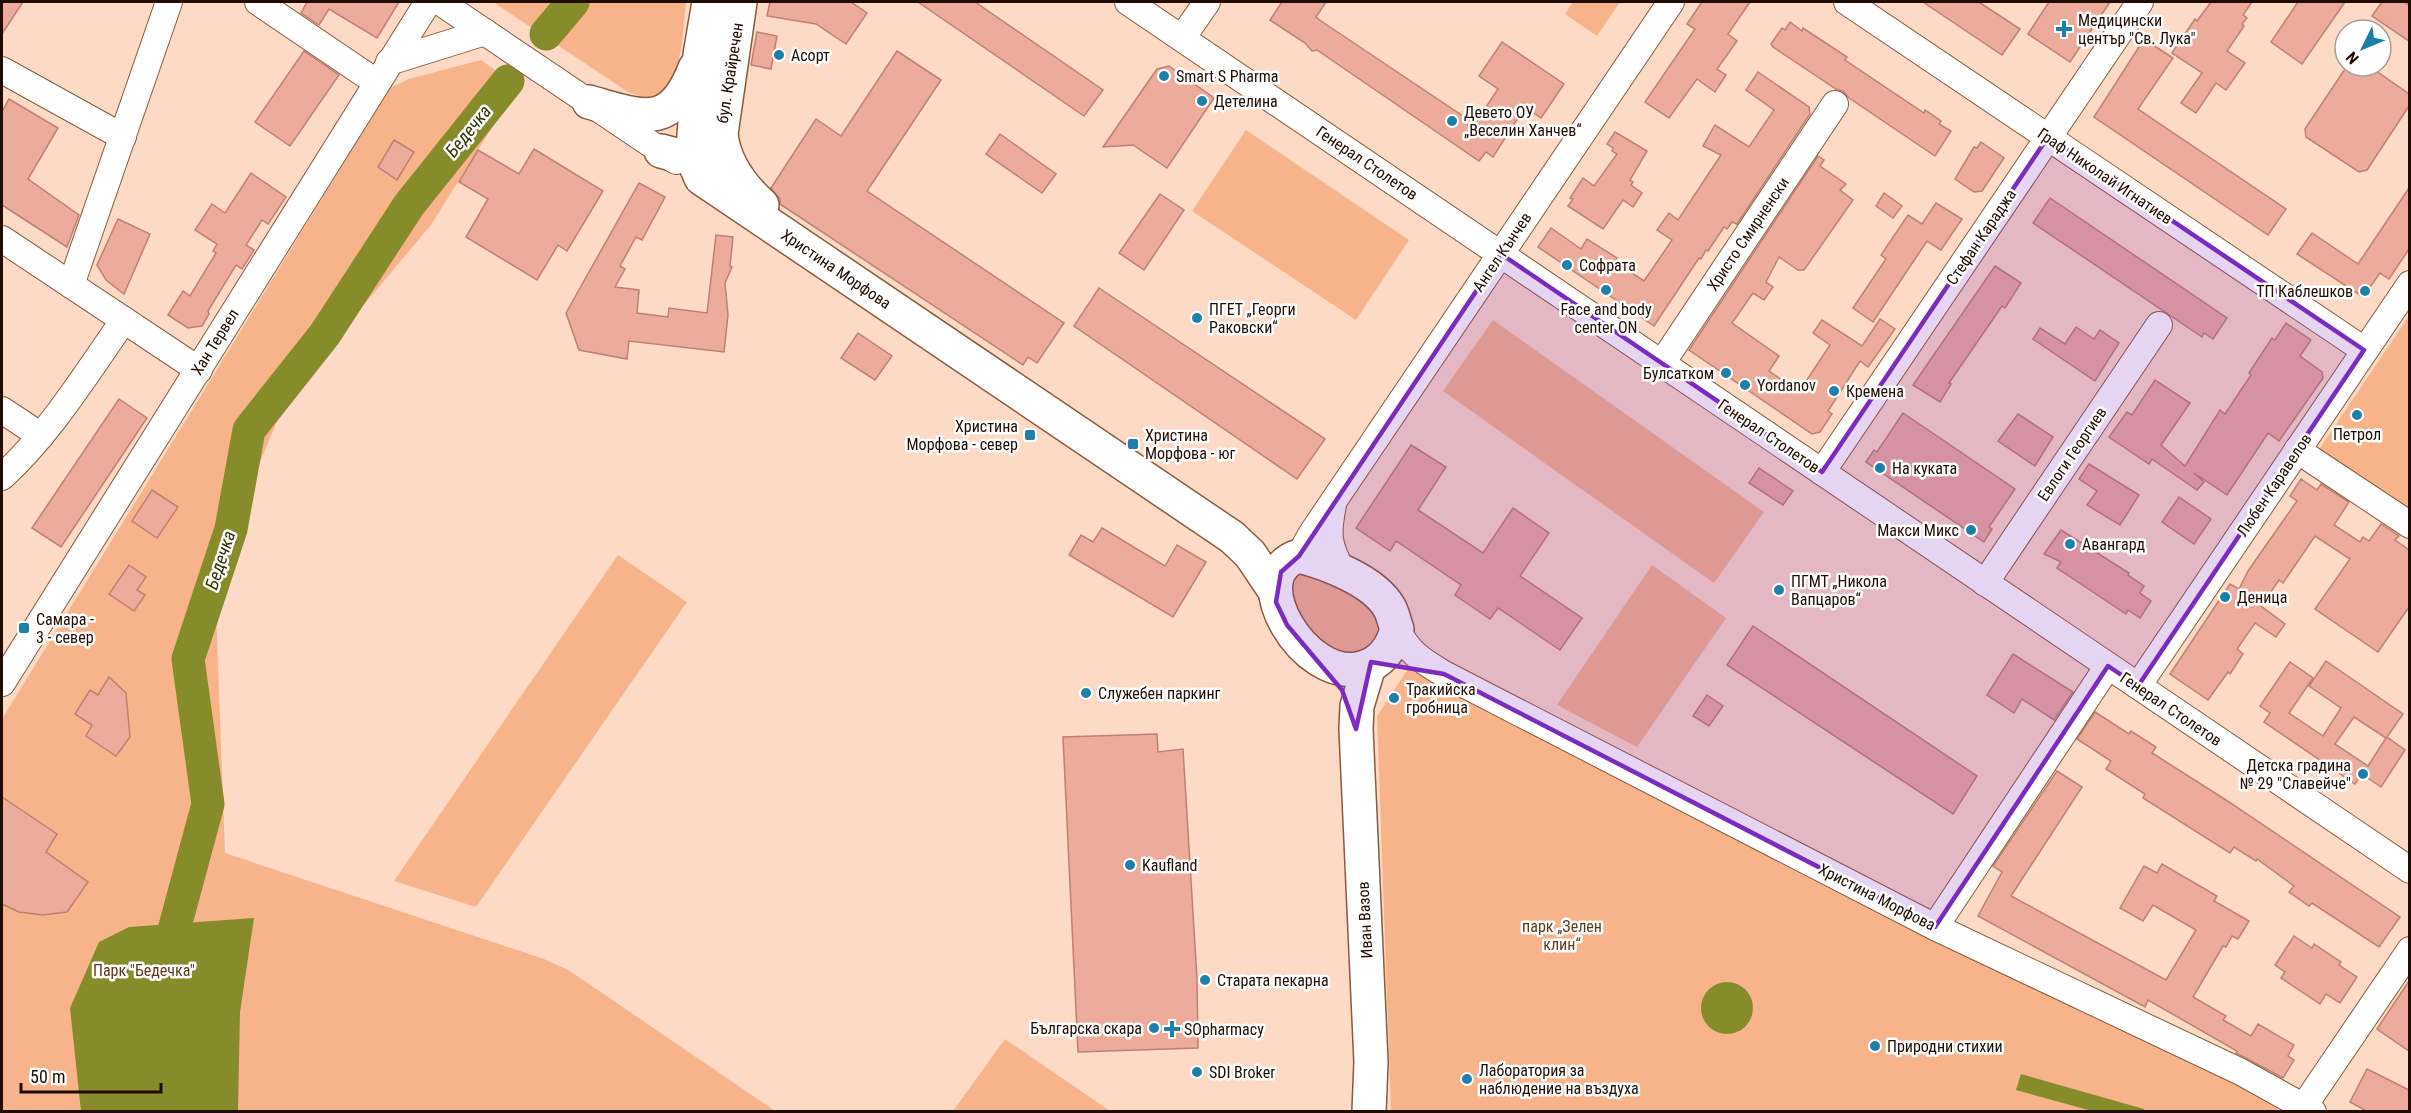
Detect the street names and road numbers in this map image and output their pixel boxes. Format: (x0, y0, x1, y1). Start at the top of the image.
street label: бул. Крайречен (713, 21, 747, 125)
street label: Генерал Столетов (1313, 122, 1421, 204)
street label: Граф Николай Игнатиев (2034, 124, 2176, 228)
street label: Христо Смирненски (1703, 174, 1793, 294)
street label: Стефан Караджа (1942, 186, 2020, 288)
street label: Ангел Кънчев (1469, 209, 1535, 295)
street label: Христина Морфова (777, 225, 895, 313)
street label: Хан Тервел (187, 305, 243, 379)
street label: Генерал Столетов (1715, 395, 1823, 477)
street label: Евлоги Георгиев (2034, 403, 2110, 505)
street label: Любен Каравелов (2233, 430, 2315, 540)
street label: Генерал Столетов (2117, 668, 2225, 750)
street label: Христина Морфова (1815, 859, 1939, 935)
street label: Иван Вазов (1353, 881, 1377, 959)

